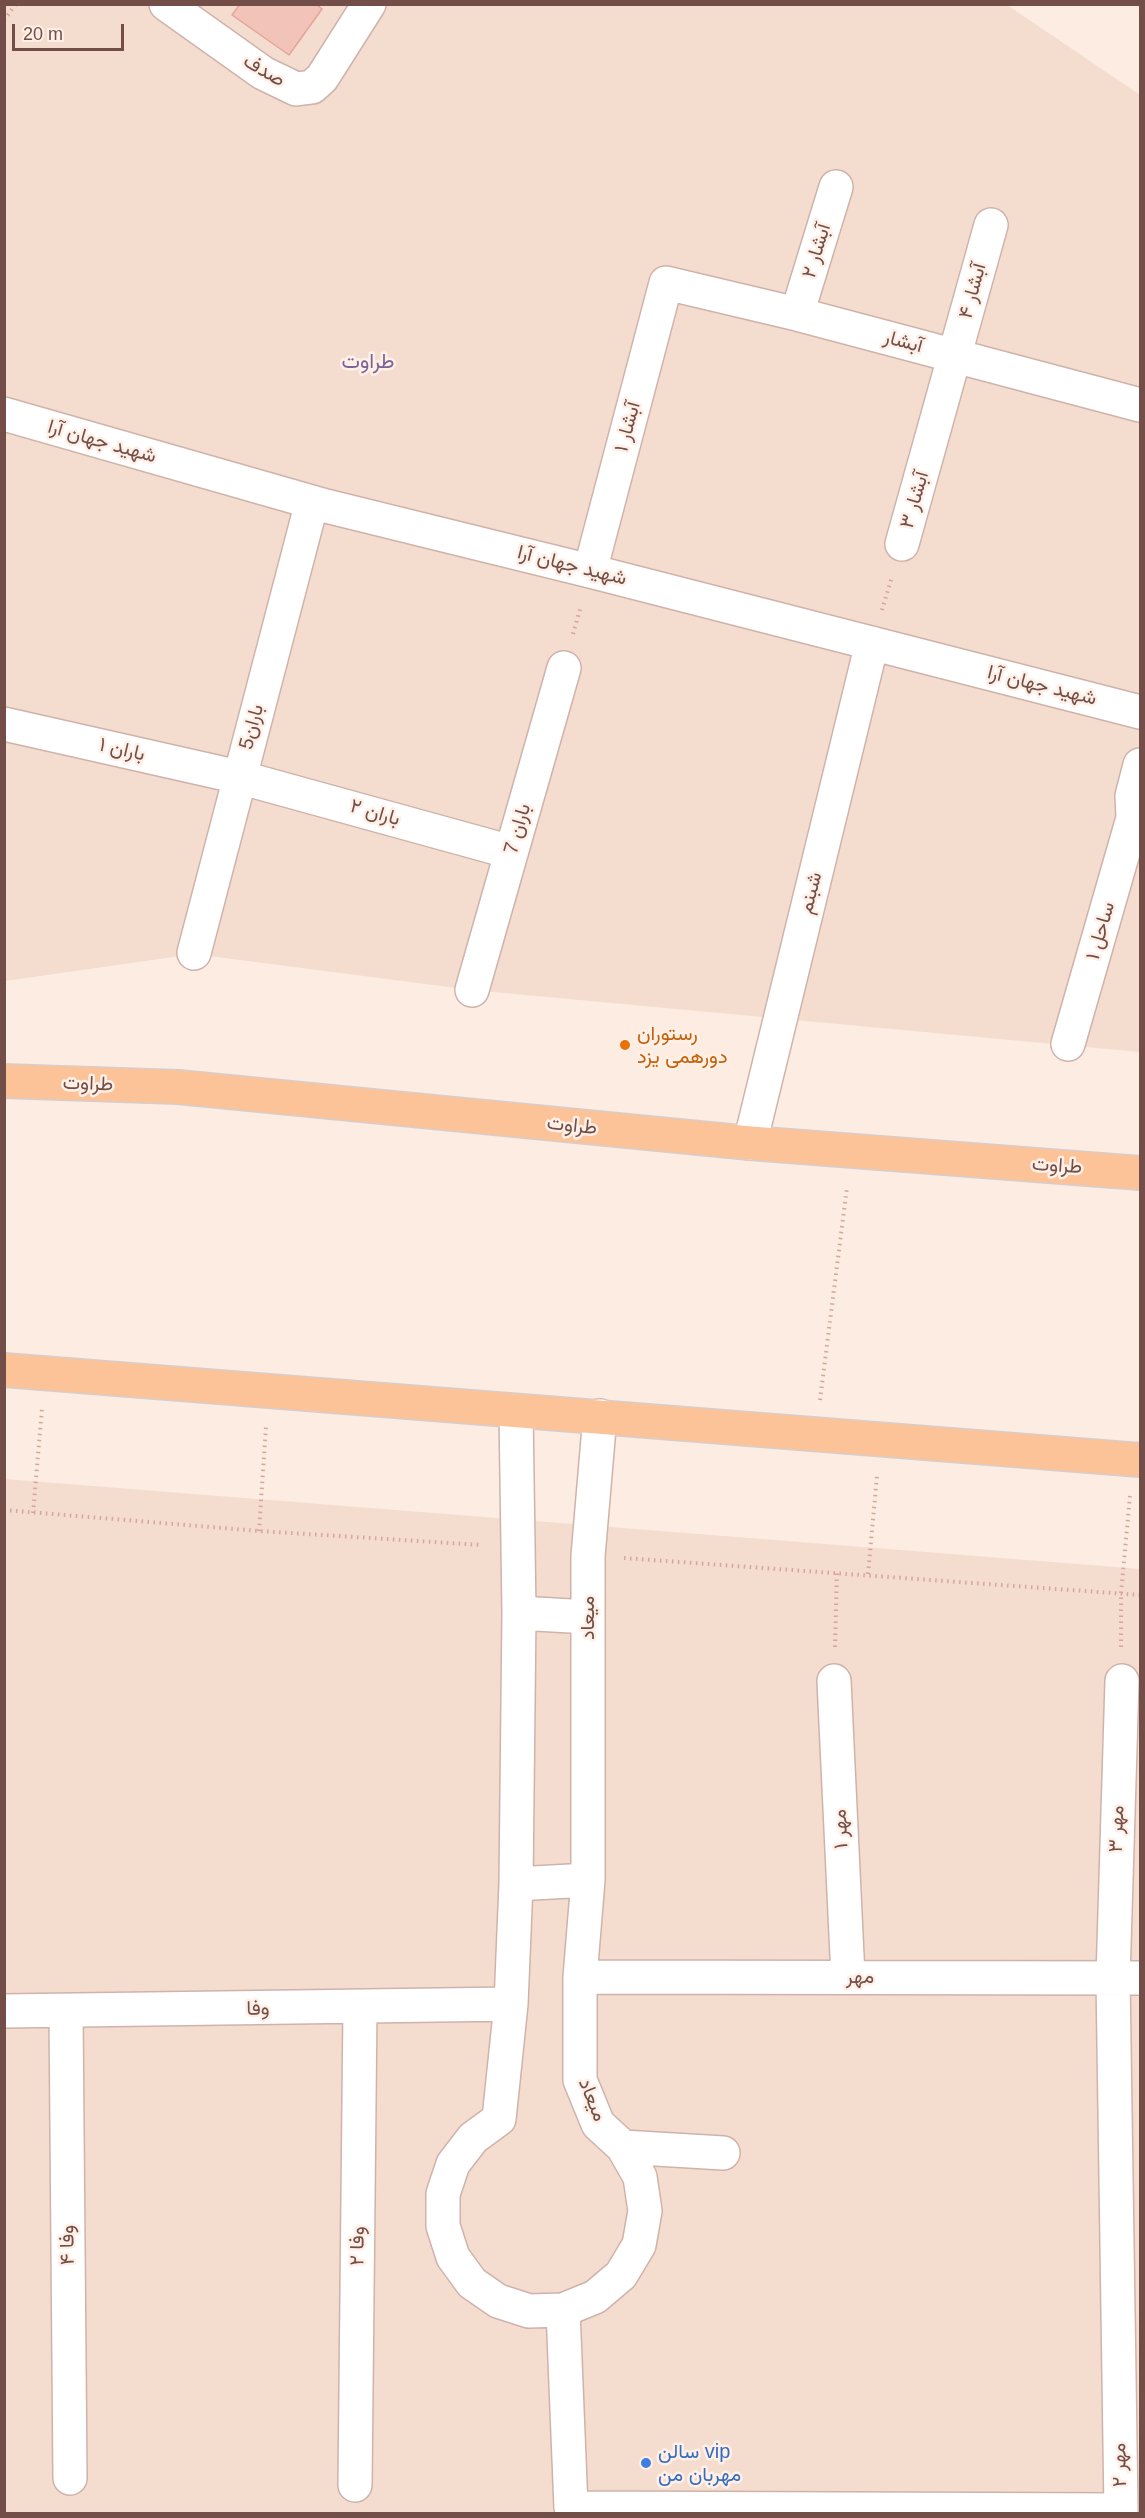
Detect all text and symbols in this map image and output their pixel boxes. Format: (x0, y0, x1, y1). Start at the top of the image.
scale bar (15, 12, 128, 50)
text: 20 m (23, 24, 63, 44)
street label: صدف (239, 49, 289, 93)
street label: آبشار ۲ (797, 221, 837, 281)
street label: آبشار ۴ (954, 261, 992, 321)
street label: آبشار (881, 325, 925, 359)
district label: طراوت (342, 349, 394, 375)
street label: آبشار ۱ (610, 399, 646, 455)
street label: شهید جهان آرا (45, 415, 159, 469)
street label: آبشار ۳ (895, 469, 935, 531)
street label: شهید جهان آرا (515, 541, 629, 591)
street label: شهید جهان آرا (985, 661, 1099, 711)
street label: باران5 (234, 702, 270, 752)
street label: باران ۱ (97, 733, 147, 767)
street label: باران ۲ (347, 794, 403, 832)
street label: باران 7 (499, 801, 537, 857)
street label: شبنم (794, 870, 828, 916)
street label: ساحل ۱ (1081, 899, 1121, 963)
place label: رستوران دورهمی یزد (637, 1022, 728, 1069)
marker: رستوران دورهمی یزد (618, 1038, 632, 1052)
street label: طراوت (62, 1071, 114, 1097)
street label: طراوت (546, 1111, 598, 1141)
street label: طراوت (1031, 1152, 1083, 1180)
street label: میعاد (576, 1596, 600, 1640)
street label: مهر ۳ (1104, 1805, 1130, 1853)
street label: مهر ۱ (828, 1809, 854, 1849)
street label: مهر (846, 1965, 874, 1989)
street label: وفا (246, 1997, 270, 2021)
street label: میعاد (573, 2075, 611, 2125)
street label: وفا ۴ (56, 2225, 80, 2265)
street label: وفا ۲ (346, 2226, 370, 2266)
place label: سالن vip مهربان من (658, 2440, 741, 2487)
street label: مهر ۲ (1108, 2443, 1132, 2487)
marker: سالن vip مهربان من (639, 2456, 653, 2470)

